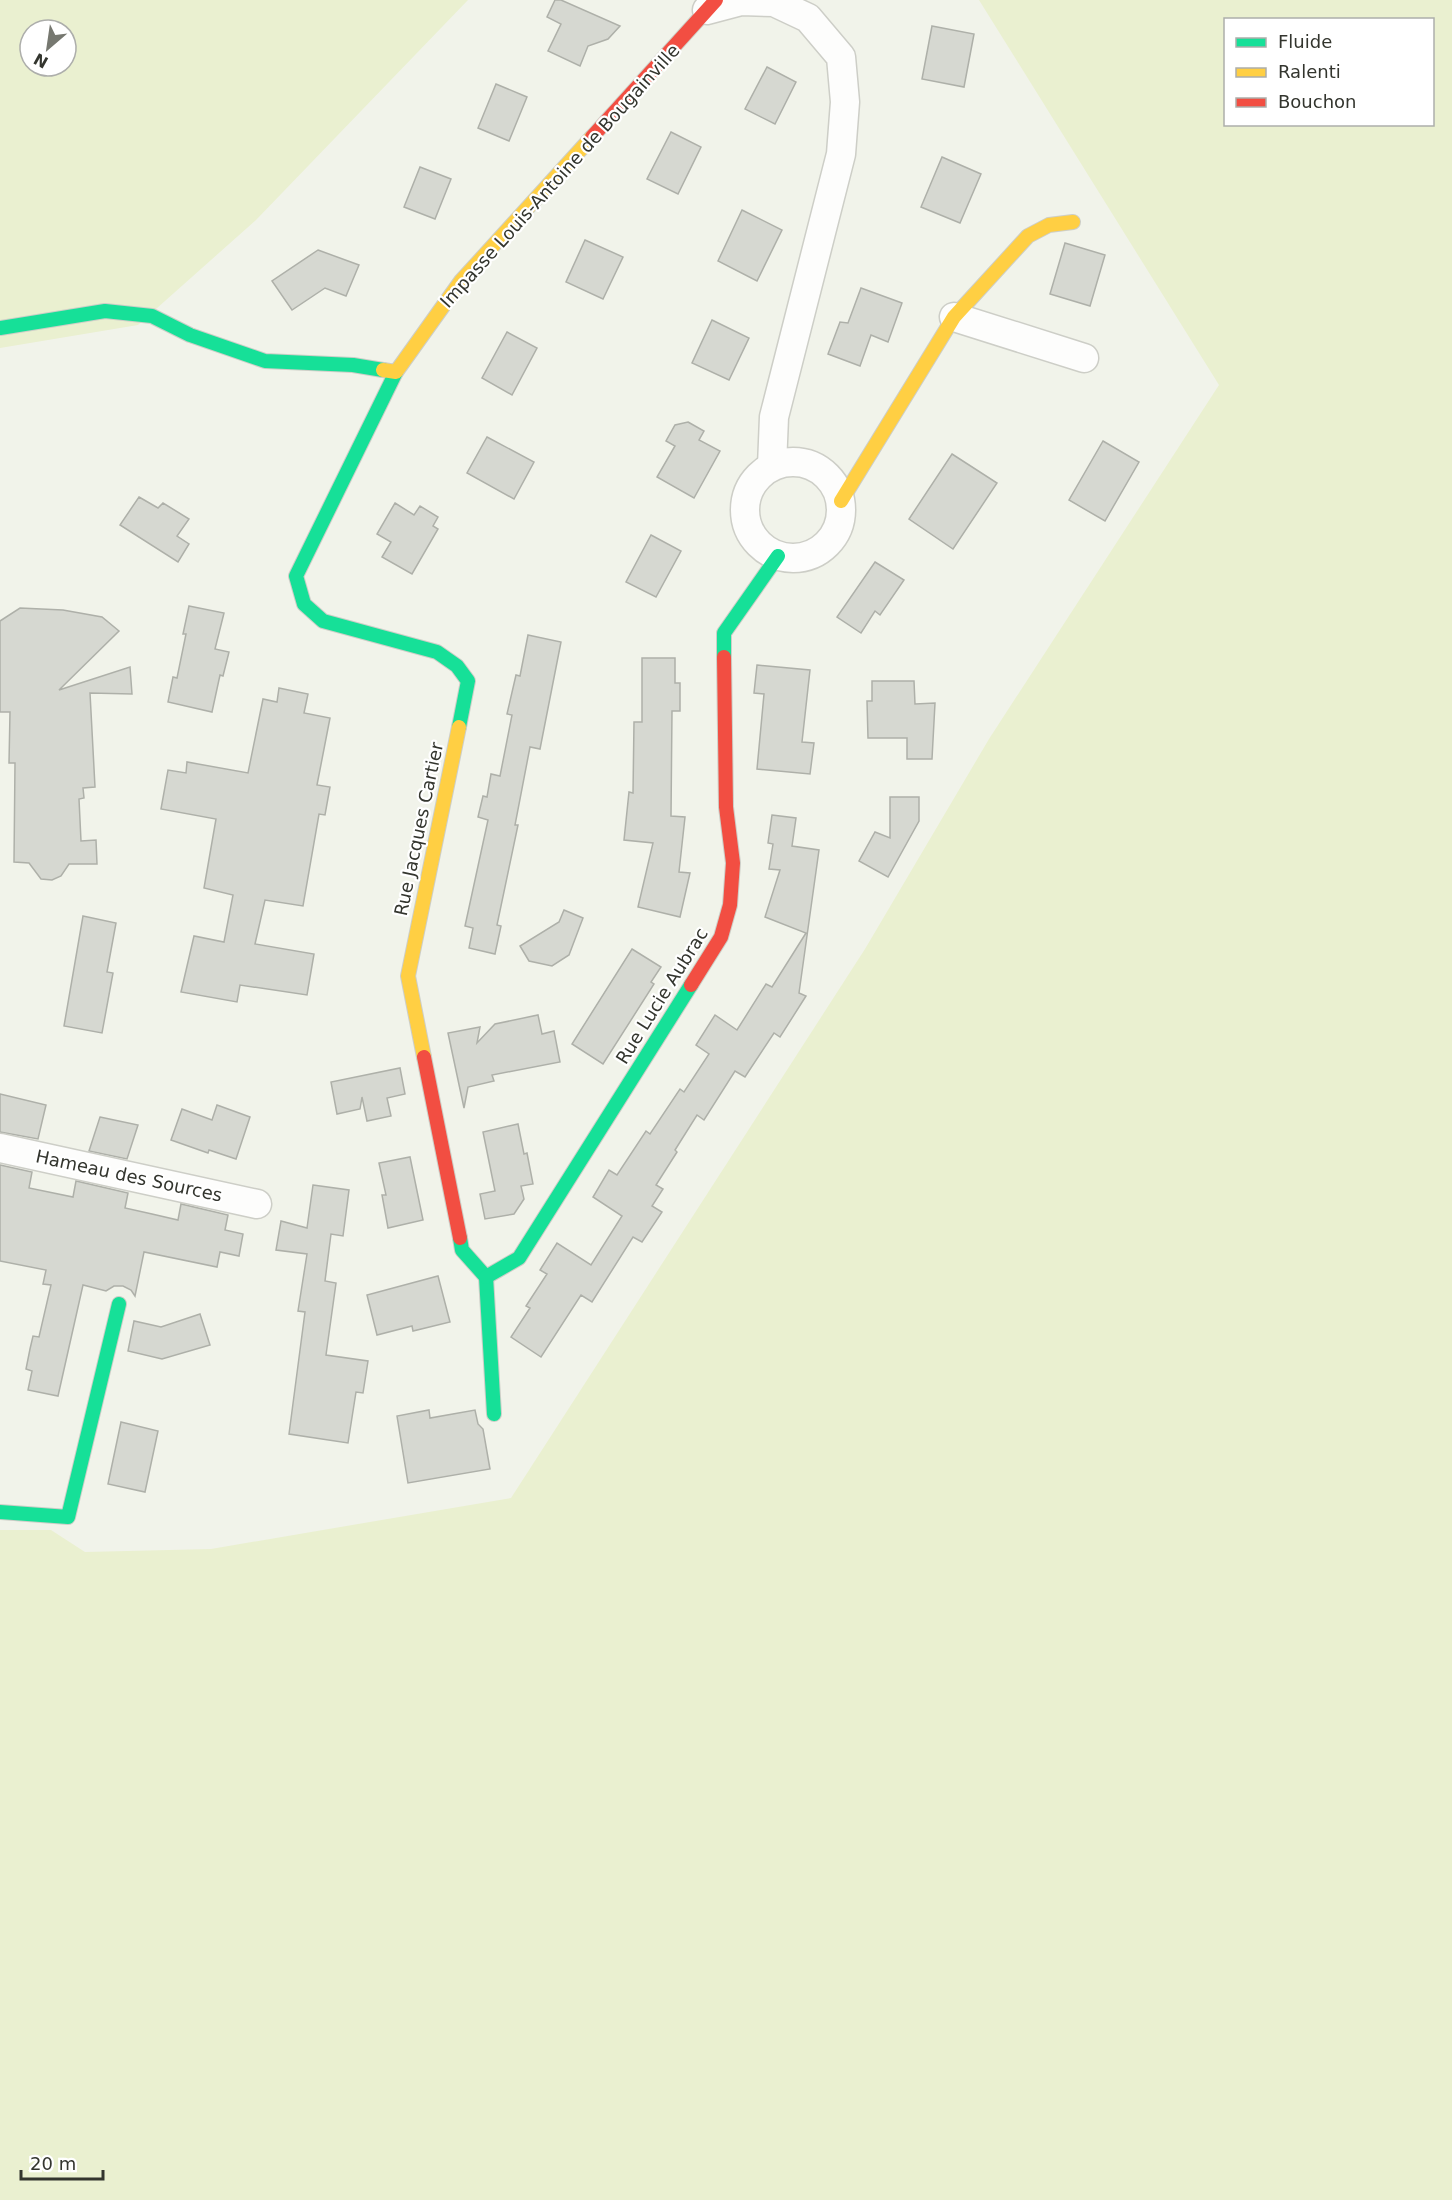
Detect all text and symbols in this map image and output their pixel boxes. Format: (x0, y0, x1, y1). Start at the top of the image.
north arrow (18, 18, 78, 78)
legend (1224, 18, 1434, 126)
text: Fluide (1278, 31, 1332, 52)
street label: Impasse Louis-Antoine de Bougainville (436, 40, 684, 312)
text: N (31, 49, 51, 72)
text: Ralenti (1278, 61, 1341, 82)
text: Bouchon (1278, 91, 1357, 112)
street label: Rue Jacques Cartier (390, 740, 447, 917)
street label: Rue Lucie Aubrac (611, 924, 712, 1068)
street label: Hameau des Sources (34, 1145, 224, 1206)
scale bar (21, 2143, 104, 2181)
text: 20 m (30, 2153, 76, 2174)

